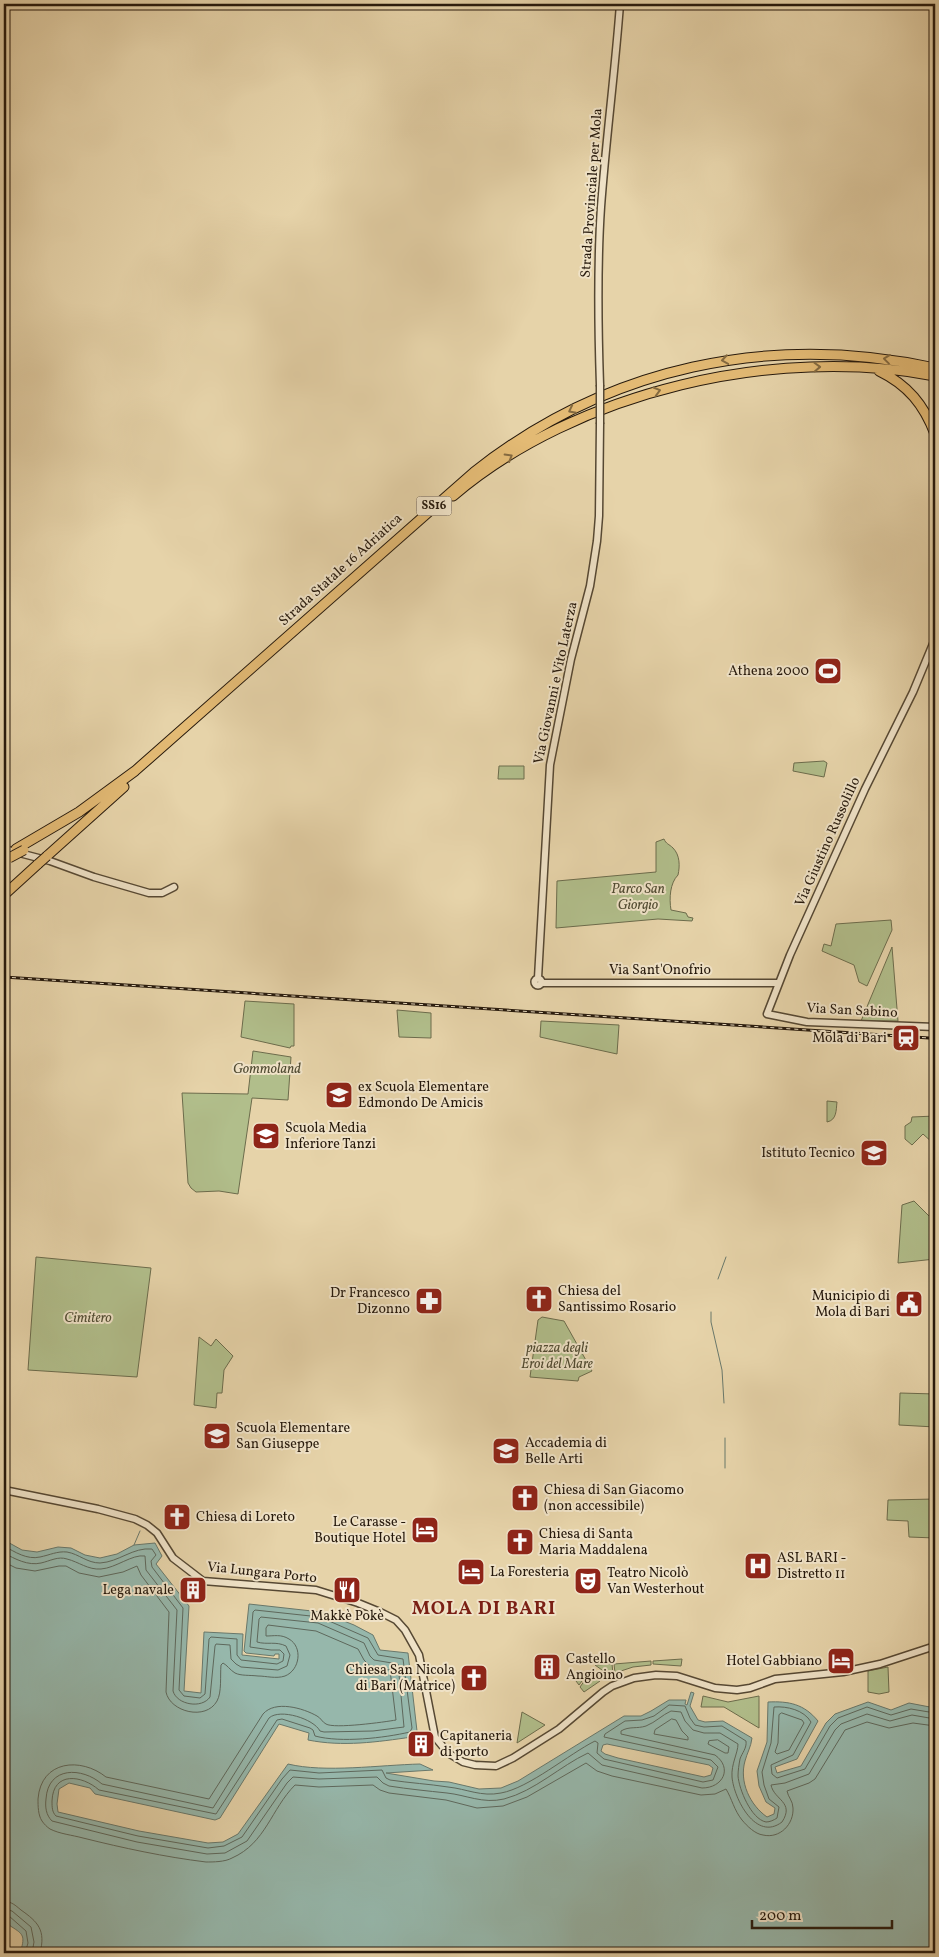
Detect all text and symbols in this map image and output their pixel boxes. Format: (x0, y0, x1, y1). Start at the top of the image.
street label: Strada Provinciale per Mola (577, 108, 607, 278)
one-way arrow (721, 354, 730, 364)
one-way arrow (883, 354, 891, 365)
one-way arrow (814, 362, 822, 372)
one-way arrow (653, 386, 661, 397)
one-way arrow (568, 404, 577, 414)
one-way arrow (504, 453, 513, 463)
road number: SS16 (416, 496, 452, 516)
street label: Strada Statale 16 Adriatica (275, 509, 407, 631)
street label: Via Giovanni e Vito Laterza (529, 600, 583, 766)
sports icon: Athena 2000 (813, 656, 843, 686)
place label: Athena 2000 (728, 662, 809, 681)
street label: Via Giustino Russolillo (791, 774, 865, 910)
park label: Parco San Giorgio (611, 880, 665, 915)
street label: Via Sant'Onofrio (609, 961, 711, 980)
street label: Via San Sabino (806, 999, 898, 1023)
station icon: Mola di Bari (891, 1023, 921, 1053)
place label: Mola di Bari (812, 1029, 887, 1048)
park label: Gommoland (233, 1060, 301, 1079)
place label: ex Scuola Elementare Edmondo De Amicis (358, 1078, 489, 1113)
school or university icon: ex Scuola Elementare Edmondo De Amicis (324, 1080, 354, 1110)
place label: Scuola Media Inferiore Tanzi (285, 1119, 376, 1154)
school or university icon: Scuola Media Inferiore Tanzi (251, 1121, 281, 1151)
school or university icon: Istituto Tecnico (859, 1138, 889, 1168)
place label: Istituto Tecnico (761, 1144, 855, 1163)
place label: Chiesa del Santissimo Rosario (558, 1282, 676, 1317)
place label: Dr Francesco Dizonno (330, 1284, 410, 1319)
church icon: Chiesa del Santissimo Rosario (524, 1284, 554, 1314)
pharmacy icon: Dr Francesco Dizonno (414, 1286, 444, 1316)
place label: Municipio di Mola di Bari (812, 1287, 890, 1322)
public building icon: Municipio di Mola di Bari (894, 1289, 924, 1319)
park label: Cimitero (64, 1309, 112, 1328)
park label: piazza degli Eroi del Mare (521, 1339, 593, 1374)
place label: Scuola Elementare San Giuseppe (236, 1419, 351, 1454)
school or university icon: Scuola Elementare San Giuseppe (202, 1421, 232, 1451)
place label: Accademia di Belle Arti (525, 1434, 607, 1469)
school or university icon: Accademia di Belle Arti (491, 1436, 521, 1466)
place label: Chiesa di San Giacomo (non accessibile) (544, 1481, 684, 1516)
church icon: Chiesa di San Giacomo (non accessibile) (510, 1483, 540, 1513)
church icon: Chiesa di Loreto (162, 1502, 192, 1532)
place label: Chiesa di Loreto (196, 1508, 295, 1527)
place label: Le Carasse - Boutique Hotel (314, 1513, 406, 1548)
hotel icon: Le Carasse - Boutique Hotel (410, 1515, 440, 1545)
place label: Chiesa di Santa Maria Maddalena (539, 1525, 648, 1560)
church icon: Chiesa di Santa Maria Maddalena (505, 1527, 535, 1557)
place label: ASL BARI - Distretto 11 (777, 1549, 846, 1584)
hospital icon: ASL BARI - Distretto 11 (743, 1551, 773, 1581)
hotel icon: La Foresteria (456, 1557, 486, 1587)
street label: Via Lungara Porto (206, 1558, 318, 1588)
place label: La Foresteria (490, 1563, 569, 1582)
place label: Teatro Nicolò Van Westerhout (607, 1564, 705, 1599)
theatre icon: Teatro Nicolò Van Westerhout (573, 1566, 603, 1596)
building icon: Lega navale (178, 1575, 208, 1605)
restaurant icon: Makkè Pokè (332, 1575, 362, 1605)
place label: Lega navale (103, 1581, 174, 1600)
district label: MOLA DI BARI (412, 1596, 556, 1622)
place label: Makkè Pokè (310, 1607, 384, 1626)
hotel icon: Hotel Gabbiano (826, 1646, 856, 1676)
place label: Castello Angioino (566, 1650, 623, 1685)
building icon: Castello Angioino (532, 1652, 562, 1682)
place label: Hotel Gabbiano (726, 1652, 822, 1671)
place label: Chiesa San Nicola di Bari (Matrice) (346, 1661, 455, 1696)
church icon: Chiesa San Nicola di Bari (Matrice) (459, 1663, 489, 1693)
place label: Capitaneria di porto (440, 1727, 512, 1762)
building icon: Capitaneria di porto (406, 1729, 436, 1759)
scale bar (752, 1897, 892, 1929)
text: 200 m (759, 1906, 802, 1927)

